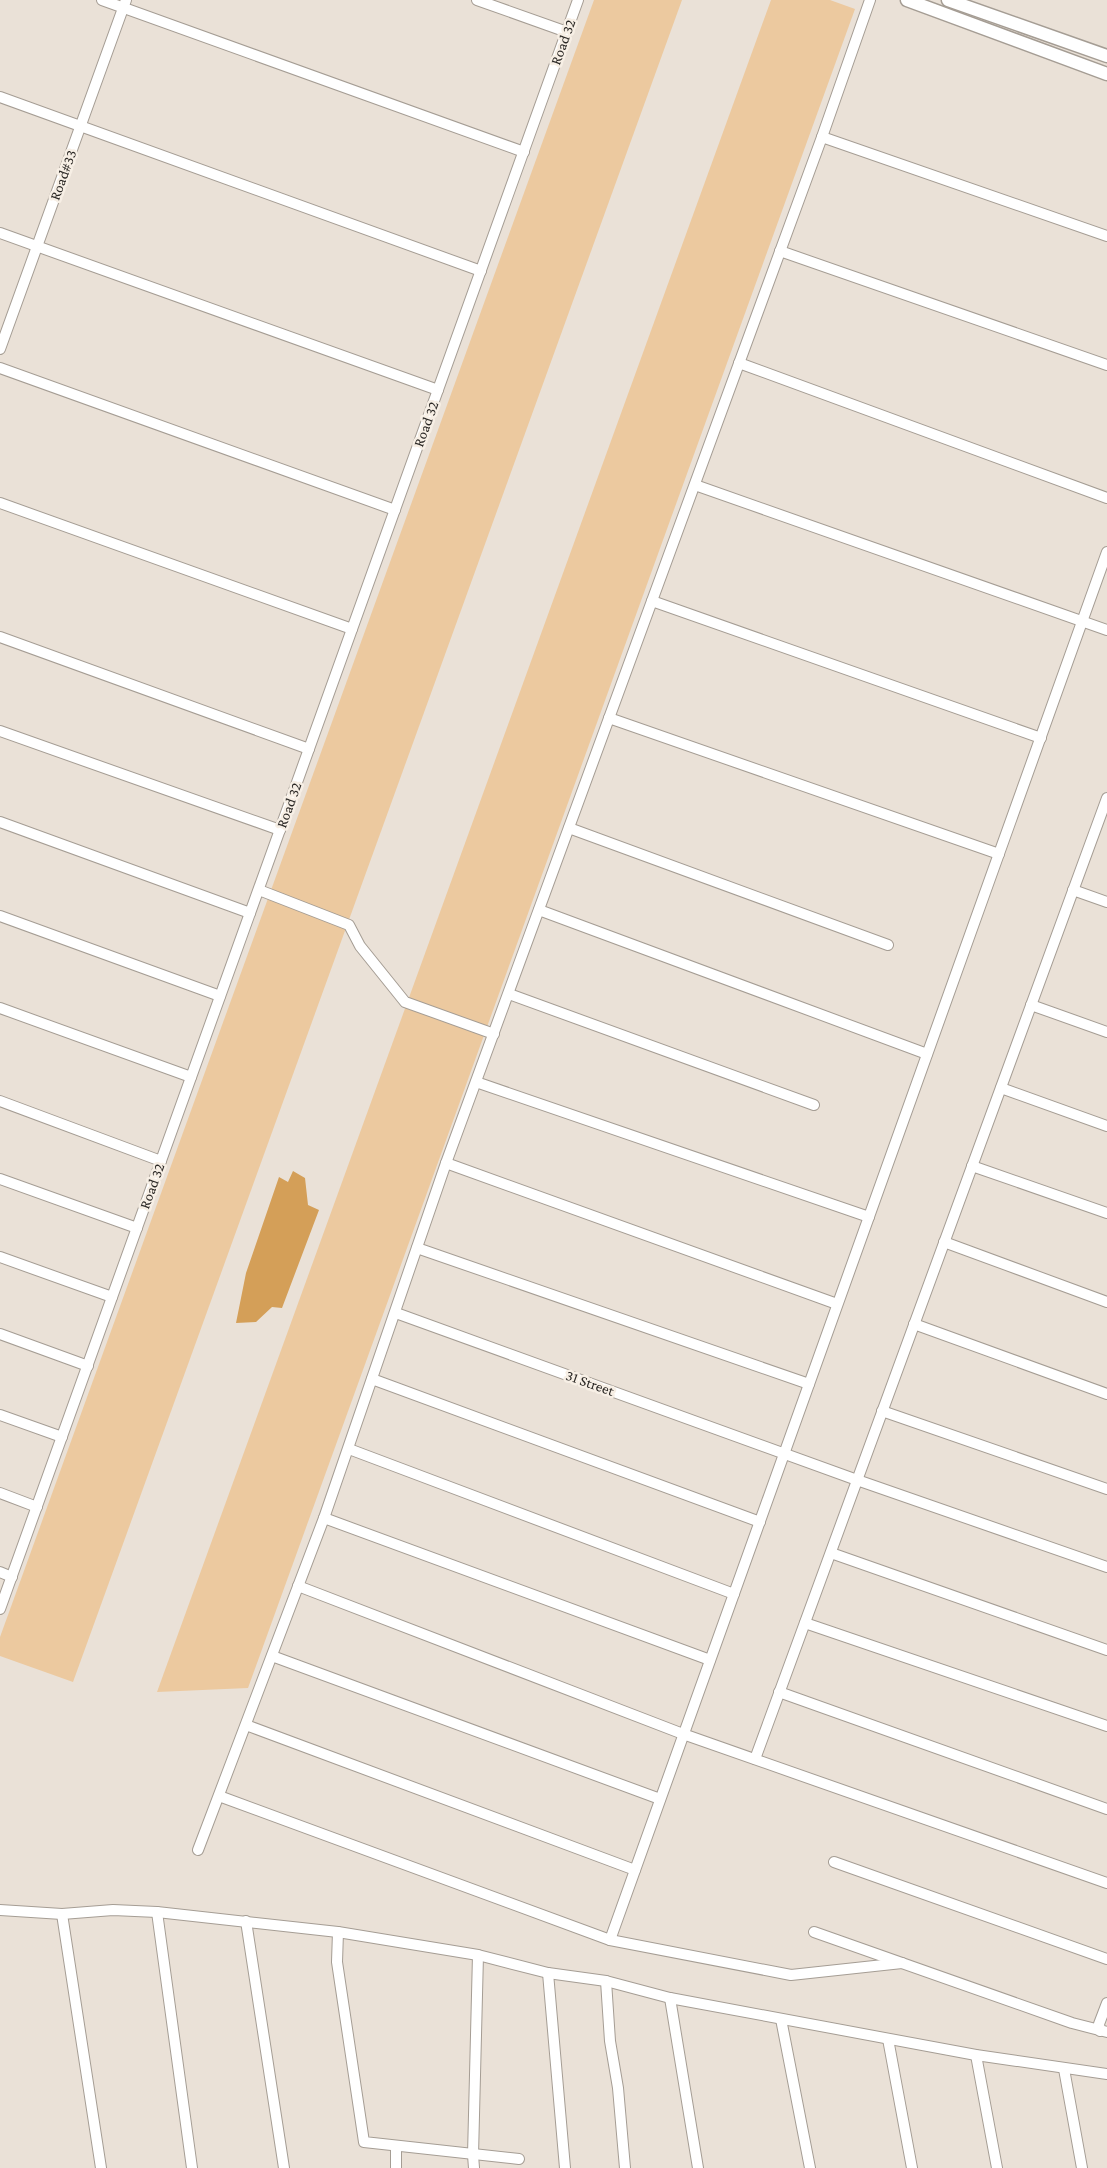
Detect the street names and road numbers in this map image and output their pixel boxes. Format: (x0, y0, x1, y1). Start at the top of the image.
street label: Road 32 (547, 17, 579, 67)
street label: Road#33 (47, 148, 79, 202)
street label: Road 32 (410, 399, 442, 449)
street label: Road 32 (273, 780, 305, 830)
street label: Road 32 (136, 1161, 168, 1211)
street label: 31 Street (564, 1367, 617, 1399)

